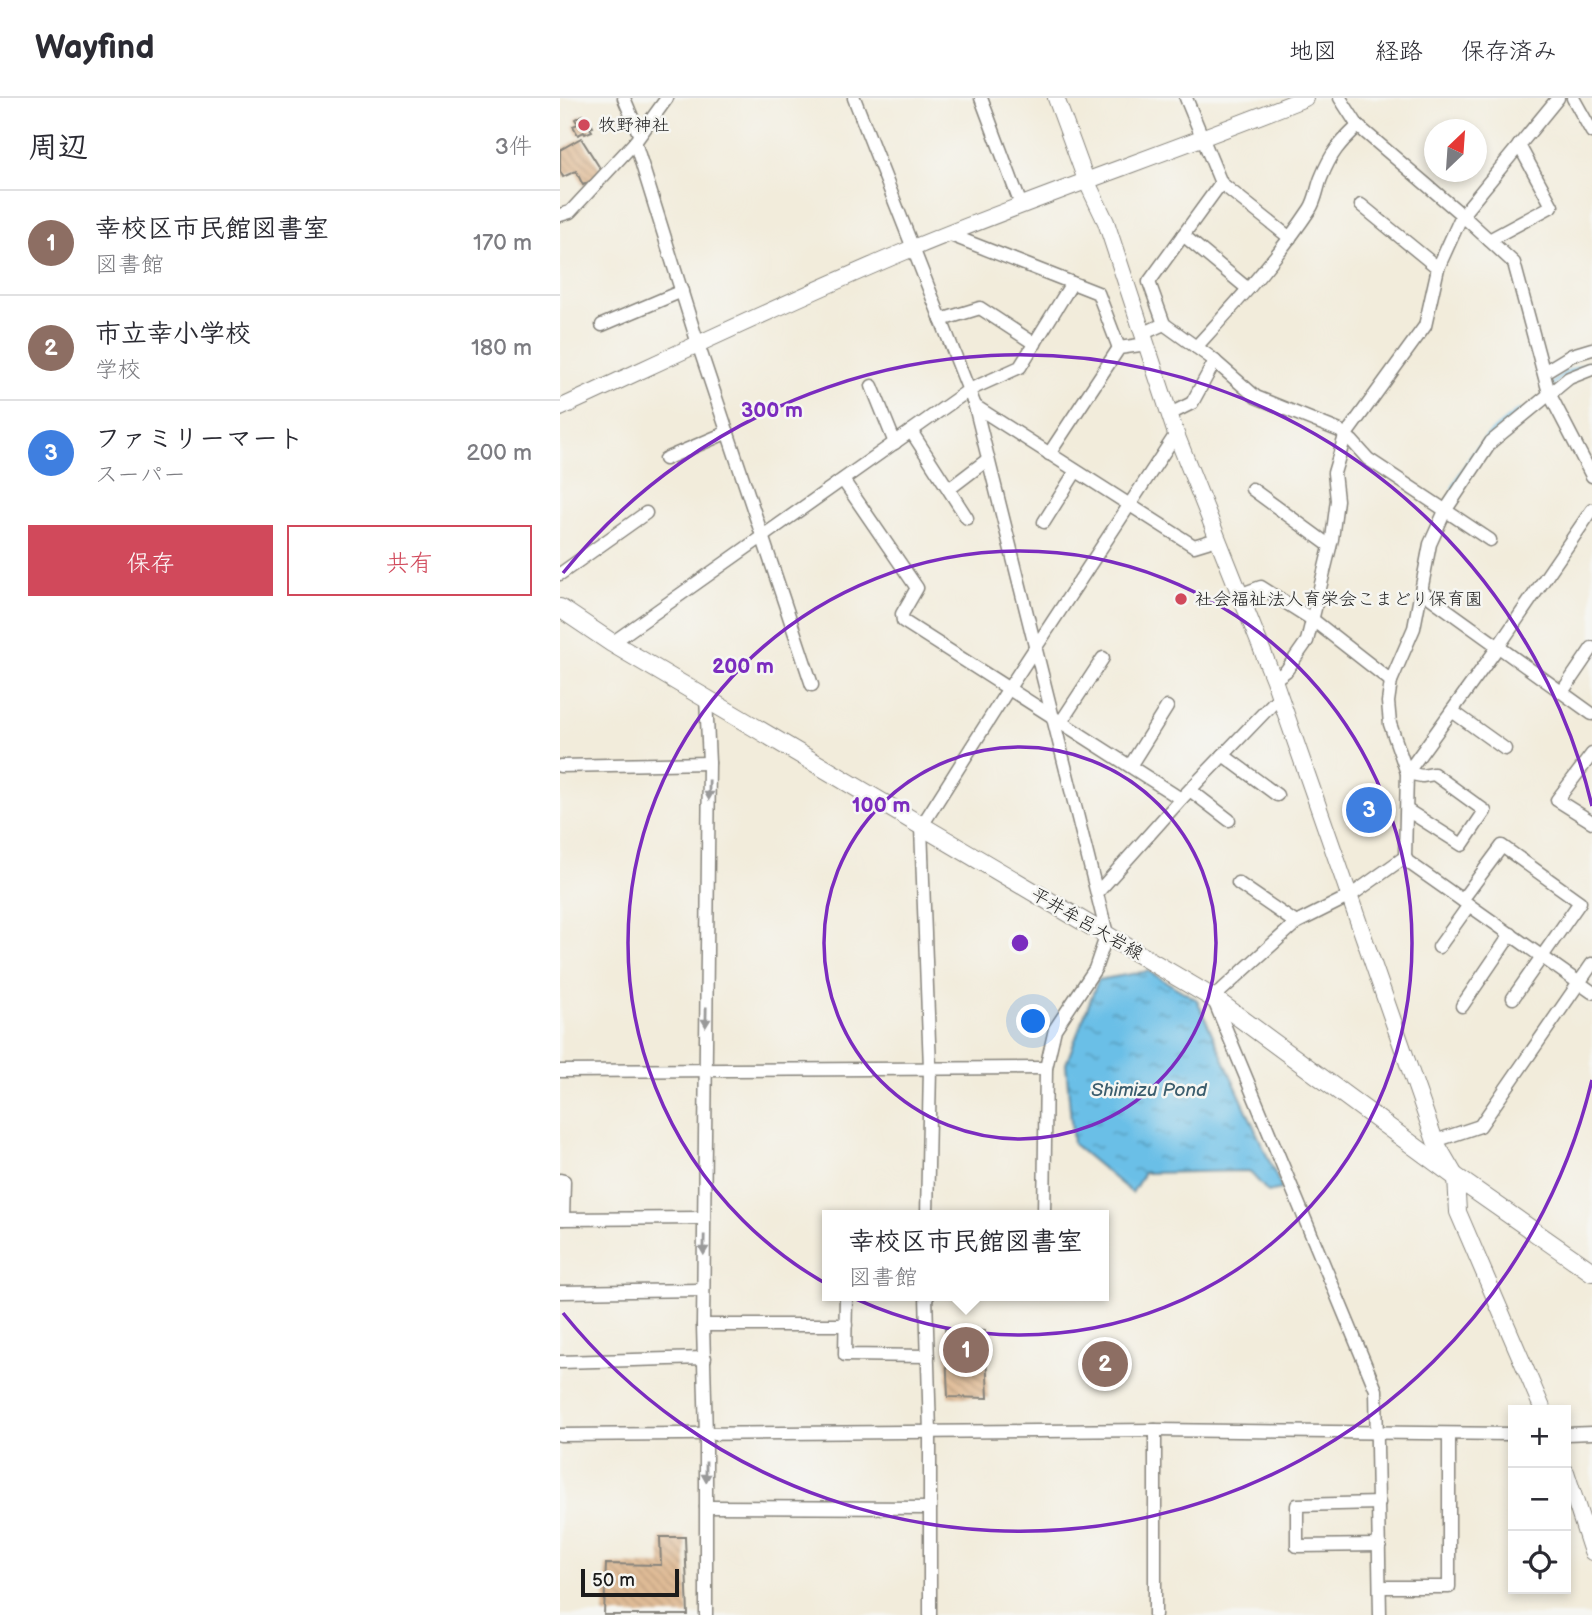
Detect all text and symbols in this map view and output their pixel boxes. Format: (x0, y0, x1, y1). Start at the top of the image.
text: Wayfind (35, 28, 154, 68)
text: 地図 (1289, 37, 1337, 66)
text: 経路 (1375, 37, 1423, 66)
text: 保存済み (1461, 37, 1557, 66)
place label: 牧野神社 (598, 115, 670, 136)
marker: 牧野神社 (576, 117, 592, 133)
north arrow (1424, 119, 1487, 182)
text: 周辺 (28, 130, 88, 166)
text: 3件 (495, 133, 532, 161)
text: 幸校区市民館図書室 (95, 214, 329, 245)
text: 1 (46, 229, 56, 257)
text: 170 m (473, 229, 532, 257)
text: 図書館 (95, 251, 164, 279)
text: 市立幸小学校 (95, 319, 251, 350)
text: 2 (44, 334, 58, 362)
text: 180 m (471, 334, 532, 362)
text: 学校 (95, 356, 141, 384)
text: 300 m (741, 398, 803, 423)
text: ファミリーマート (95, 424, 304, 455)
text: 3 (44, 439, 58, 467)
text: 200 m (466, 439, 532, 467)
text: スーパー (95, 461, 186, 489)
button: 保存 (28, 525, 273, 596)
button: 共有 (287, 525, 532, 596)
place label: 社会福祉法人育栄会こまどり保育園 (1195, 589, 1483, 610)
marker: 社会福祉法人育栄会こまどり保育園 (1173, 591, 1189, 607)
text: 200 m (712, 654, 774, 679)
one-way arrow (703, 779, 715, 801)
pin: 3 (1346, 784, 1392, 836)
text: 100 m (852, 793, 910, 818)
street label: 平井牟呂大岩線 (1027, 883, 1147, 965)
centre of rings (1008, 931, 1032, 955)
your location (1016, 1004, 1050, 1038)
one-way arrow (700, 1007, 712, 1029)
water label: Shimizu Pond (1091, 1079, 1208, 1102)
popup (822, 1210, 1109, 1301)
text: 幸校区市民館図書室 (848, 1227, 1083, 1258)
one-way arrow (698, 1234, 710, 1256)
text: 図書館 (848, 1264, 917, 1292)
pin: 1 (943, 1324, 989, 1376)
pin: 2 (1082, 1338, 1128, 1390)
map controls (1508, 1405, 1571, 1594)
button: + (1508, 1405, 1571, 1468)
one-way arrow (700, 1461, 712, 1483)
button: − (1508, 1468, 1571, 1531)
button: locate (1508, 1531, 1571, 1594)
scale bar (581, 1566, 679, 1598)
text: 50 m (592, 1569, 635, 1592)

